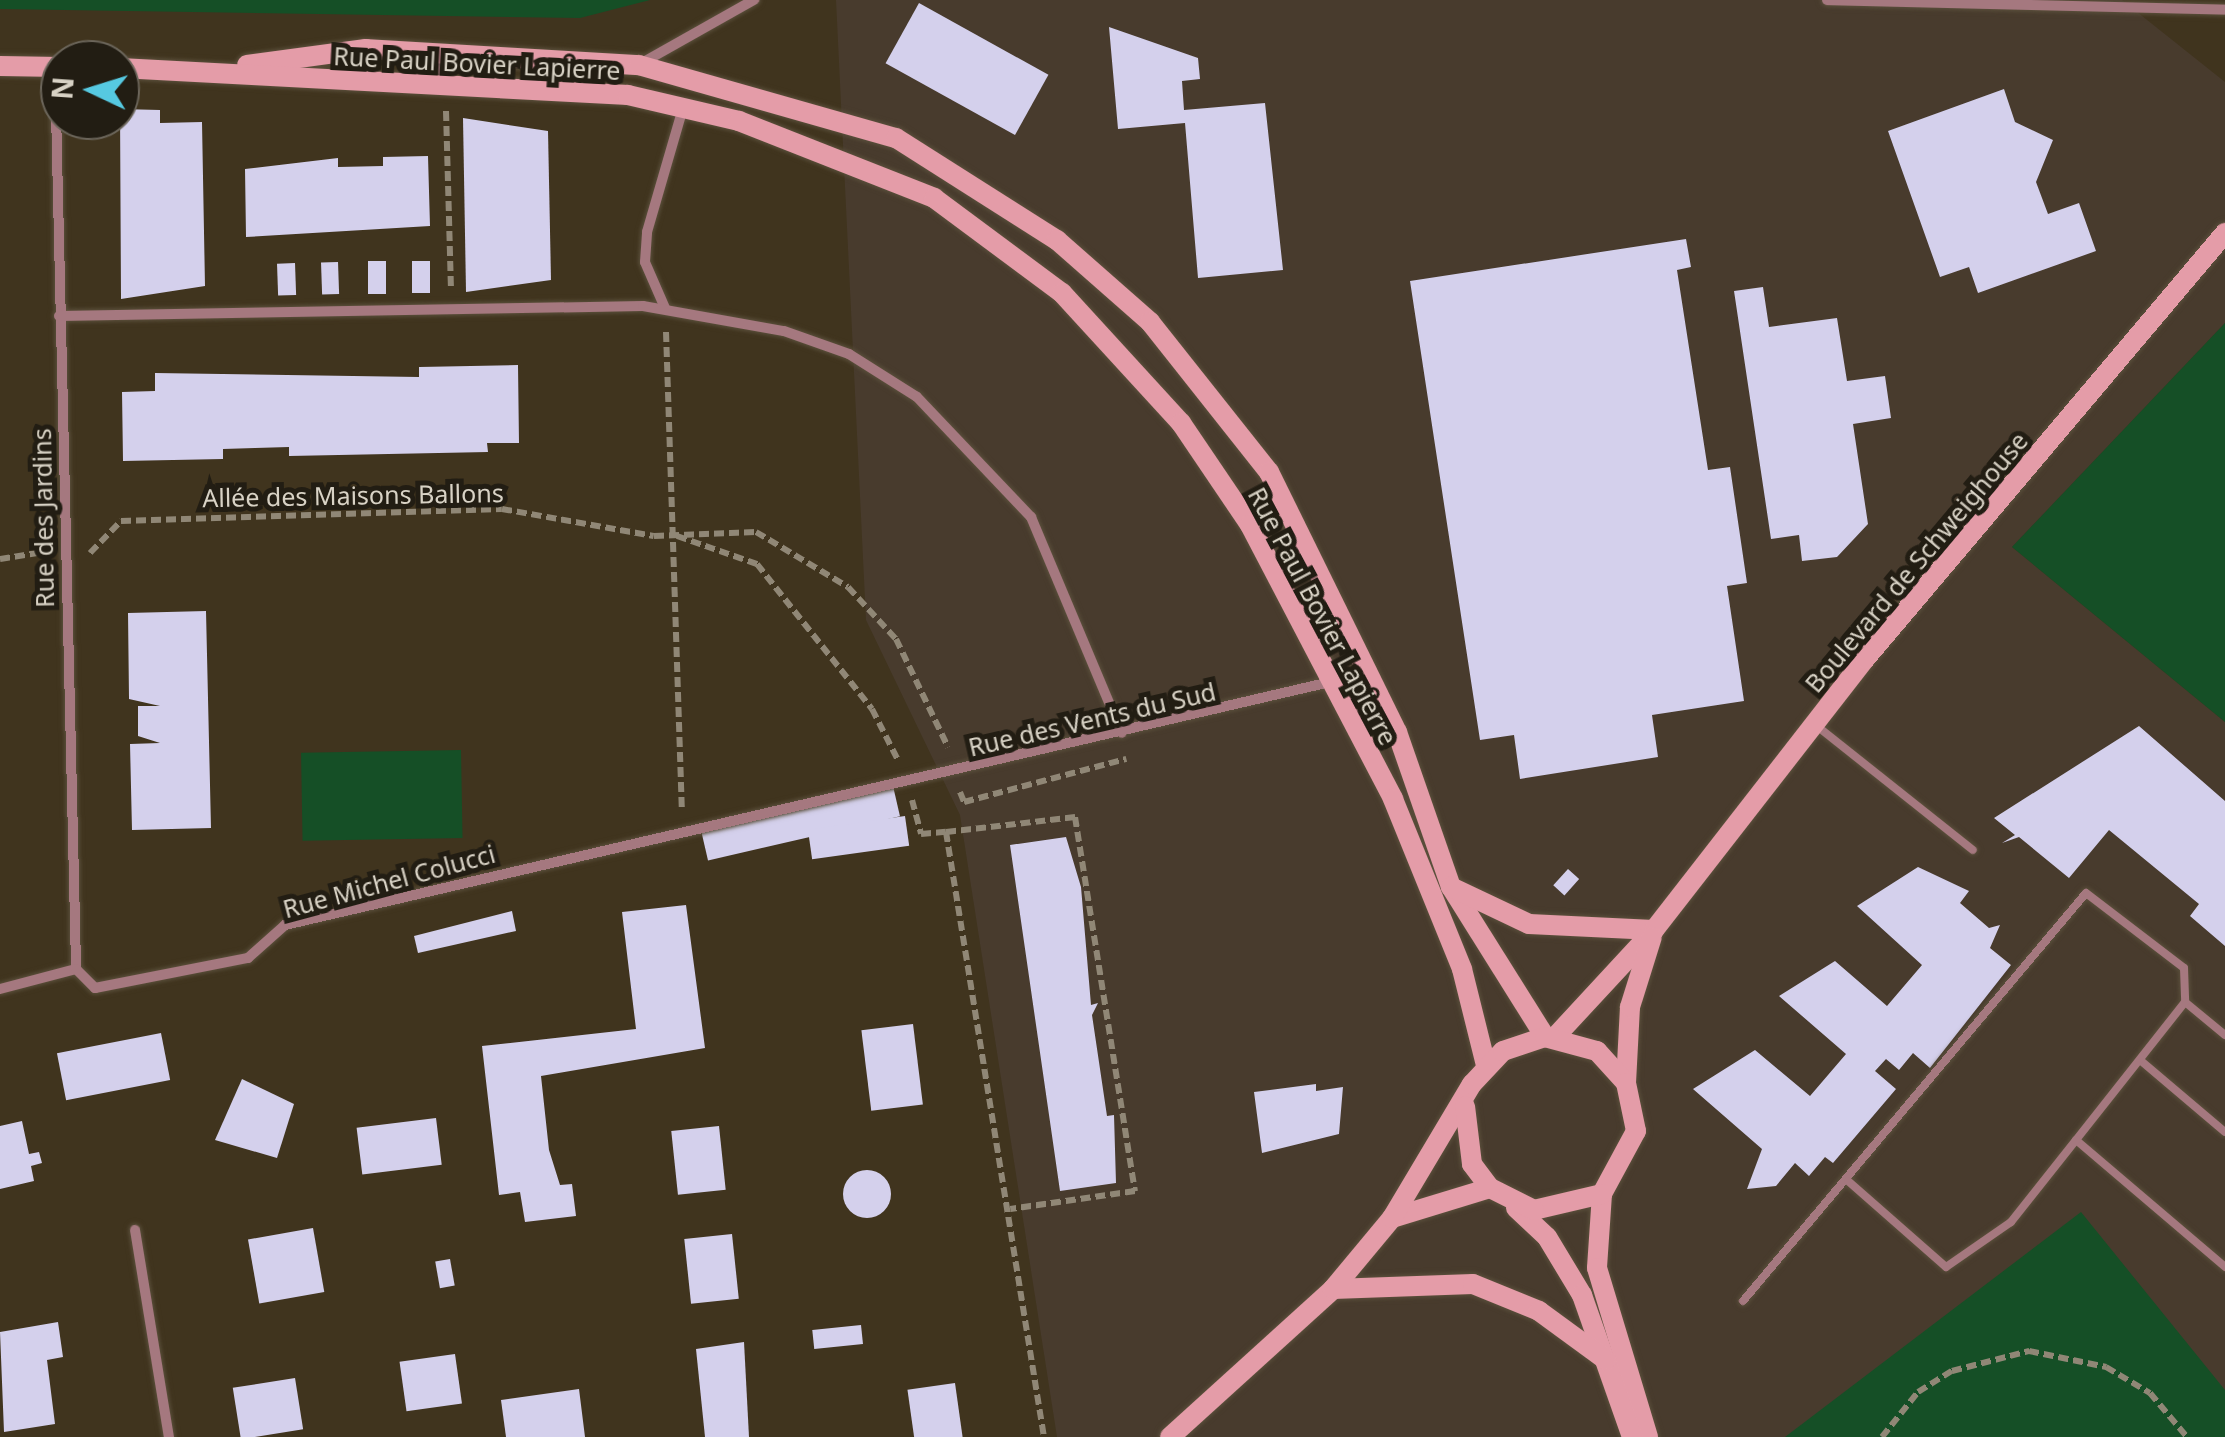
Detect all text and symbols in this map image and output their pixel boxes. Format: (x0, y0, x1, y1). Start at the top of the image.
north arrow (40, 40, 140, 140)
street label: Rue Paul Bovier Lapierre (333, 40, 621, 86)
text: N (42, 75, 82, 101)
street label: Boulevard de Schweighouse (1798, 426, 2034, 698)
street label: Rue des Jardins (26, 428, 60, 608)
street label: Allée des Maisons Ballons (202, 477, 504, 513)
street label: Rue Paul Bovier Lapierre (1242, 482, 1404, 750)
street label: Rue des Vents du Sud (965, 676, 1219, 762)
street label: Rue Michel Colucci (280, 838, 498, 924)

